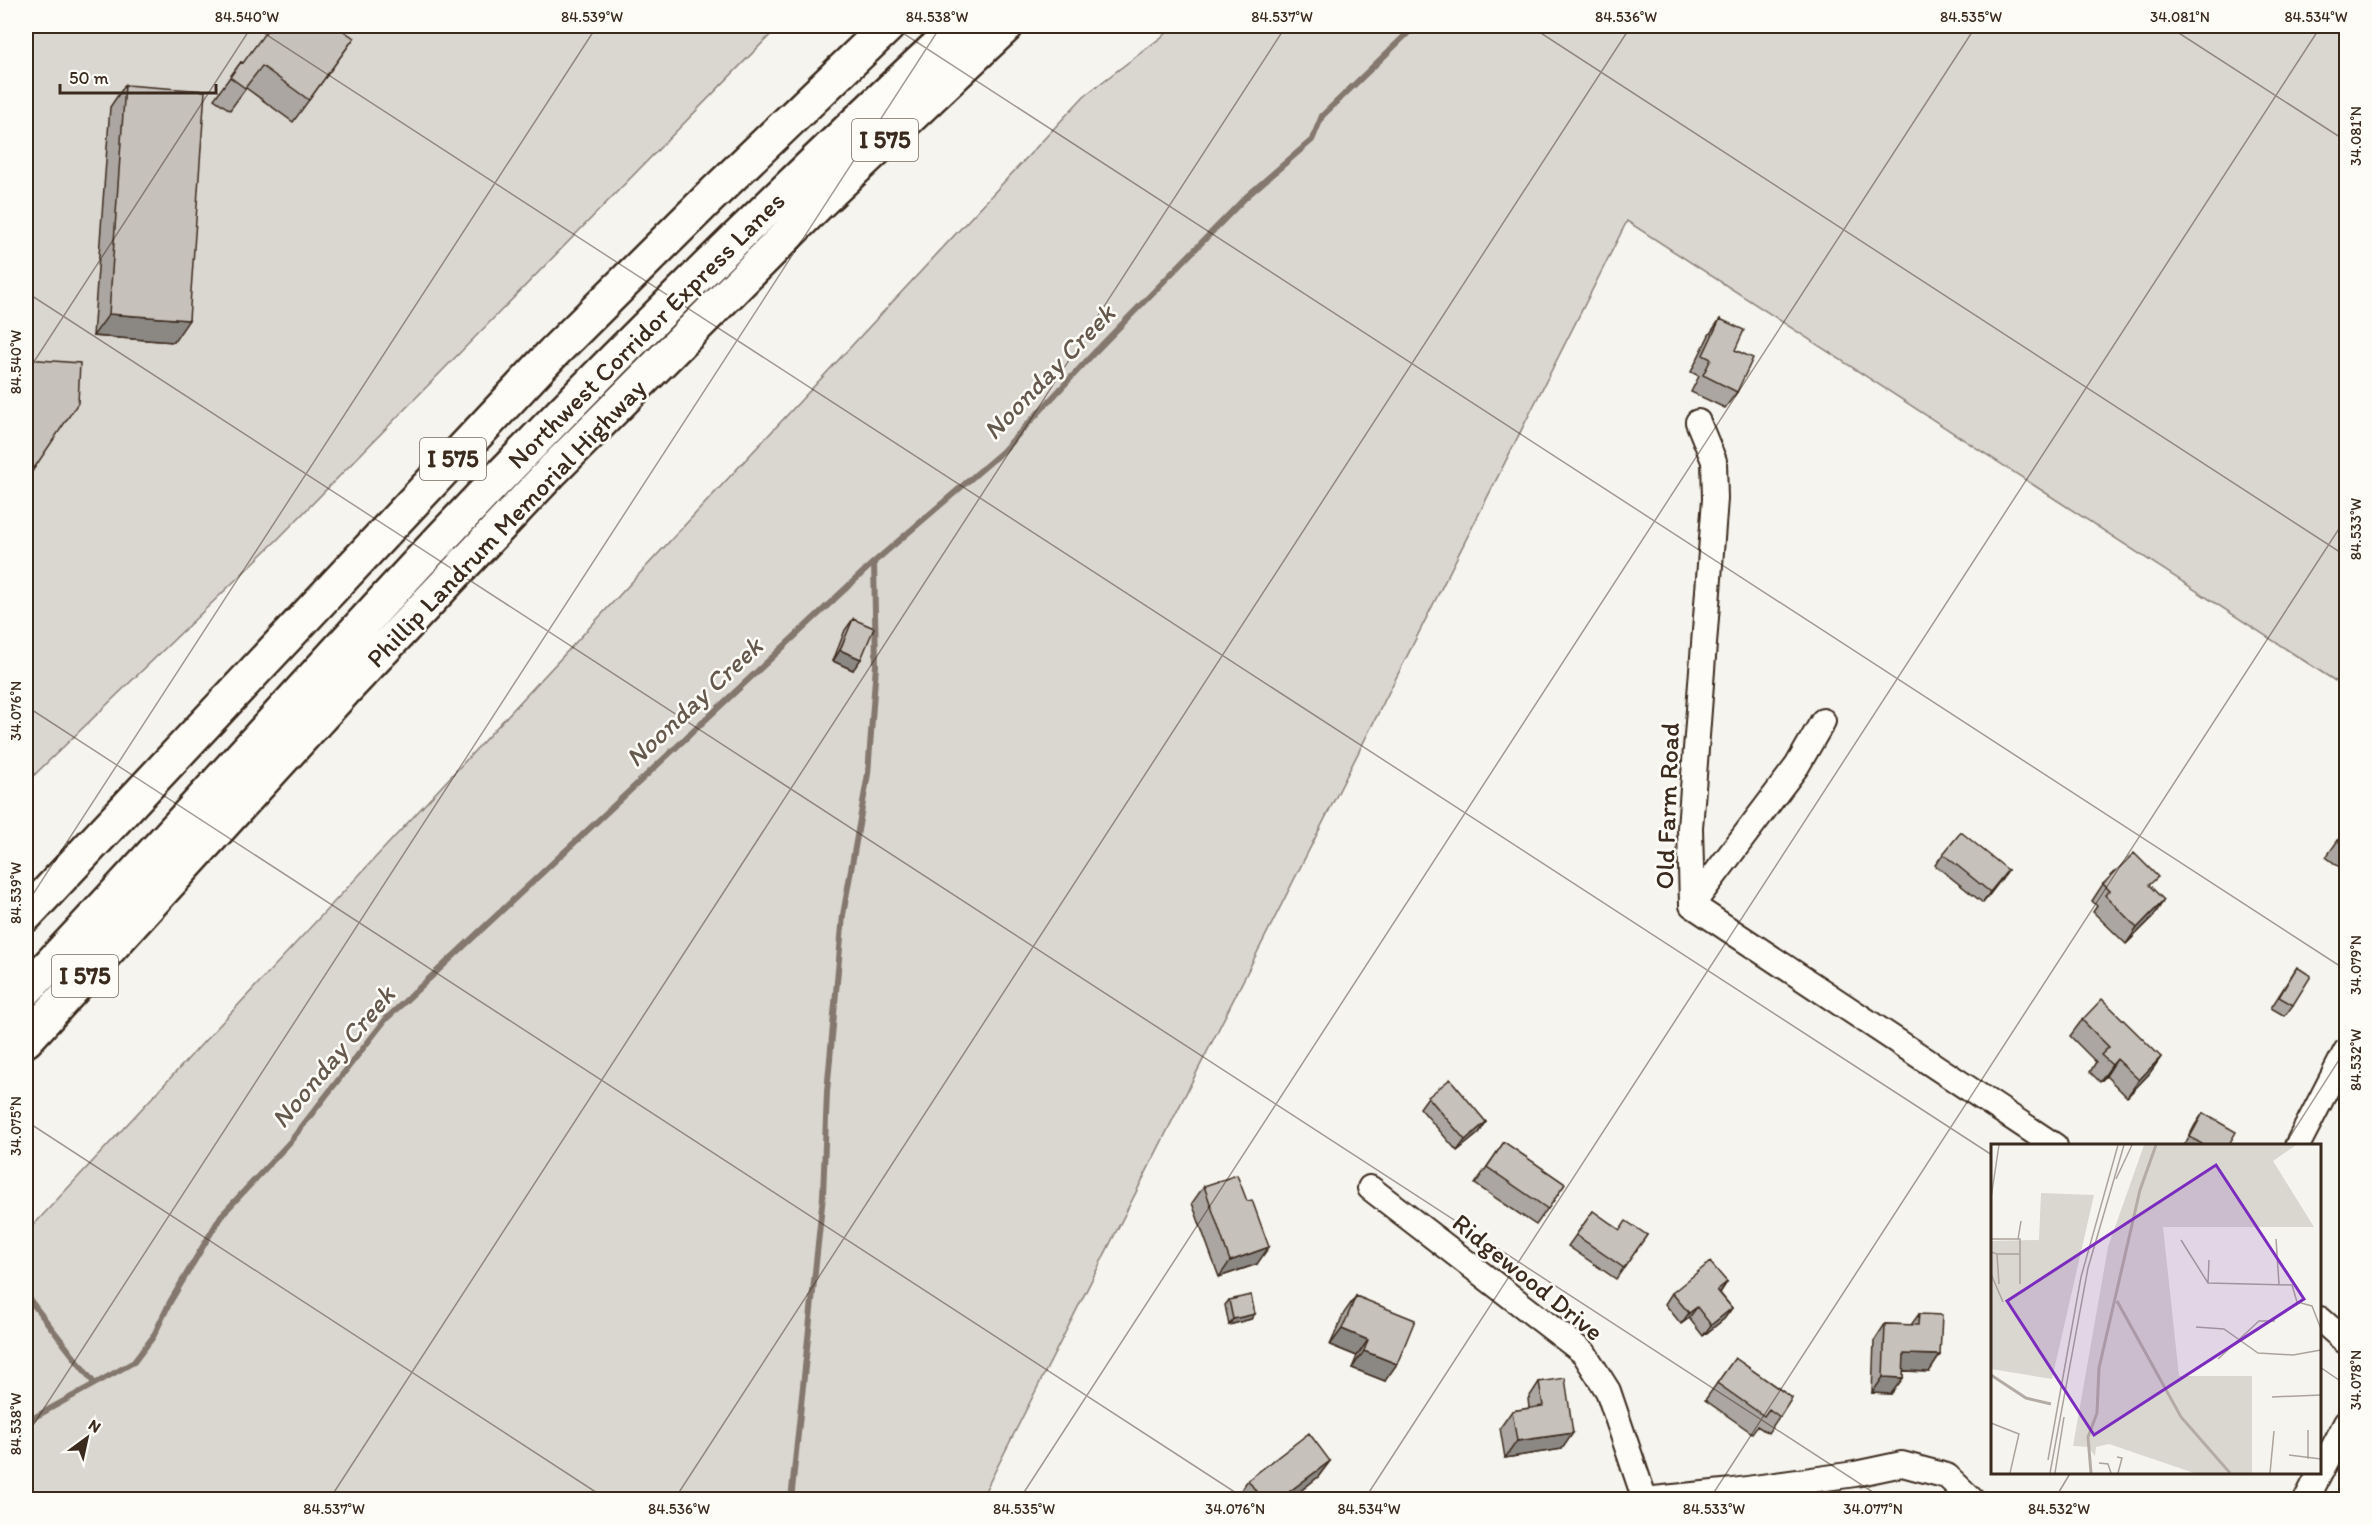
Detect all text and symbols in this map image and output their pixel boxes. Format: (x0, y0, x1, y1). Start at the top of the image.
text: 84.540°W (215, 8, 279, 26)
text: 84.539°W (561, 8, 623, 26)
text: 84.538°W (906, 8, 968, 26)
text: 84.537°W (1251, 8, 1313, 26)
text: 84.536°W (1595, 8, 1657, 26)
text: 84.535°W (1940, 8, 2002, 26)
text: 34.081°N (2150, 8, 2210, 26)
text: 84.534°W (2284, 8, 2348, 26)
scale bar (60, 57, 216, 95)
text: 50 m (69, 67, 109, 89)
text: 34.081°N (2347, 106, 2365, 166)
road number: I 575 (852, 119, 918, 161)
street label: Northwest Corridor Express Lanes (501, 185, 791, 475)
water label: Noonday Creek (976, 295, 1123, 446)
text: 84.540°W (7, 330, 25, 394)
street label: Phillip Landrum Memorial Highway (359, 372, 653, 674)
road number: I 575 (420, 438, 486, 480)
text: 84.533°W (2347, 498, 2365, 560)
water label: Noonday Creek (618, 628, 771, 774)
text: 34.076°N (7, 681, 25, 741)
street label: Old Farm Road (1648, 722, 1686, 890)
text: 84.539°W (7, 862, 25, 924)
text: 34.079°N (2347, 935, 2365, 995)
road number: I 575 (52, 955, 118, 997)
water label: Noonday Creek (264, 977, 403, 1135)
text: 84.532°W (2347, 1029, 2365, 1091)
text: 34.075°N (7, 1096, 25, 1156)
inset map (1991, 1144, 2321, 1474)
street label: Ridgewood Drive (1446, 1206, 1610, 1348)
text: 34.078°N (2347, 1350, 2365, 1410)
text: 84.538°W (7, 1393, 25, 1455)
north arrow (57, 1408, 117, 1468)
text: N (85, 1415, 105, 1437)
text: 84.537°W (303, 1500, 365, 1518)
text: 84.536°W (648, 1500, 710, 1518)
text: 84.535°W (993, 1500, 1055, 1518)
text: 34.076°N (1205, 1500, 1265, 1518)
text: 84.534°W (1337, 1500, 1401, 1518)
text: 84.533°W (1683, 1500, 1745, 1518)
text: 34.077°N (1843, 1500, 1903, 1518)
text: 84.532°W (2028, 1500, 2090, 1518)

